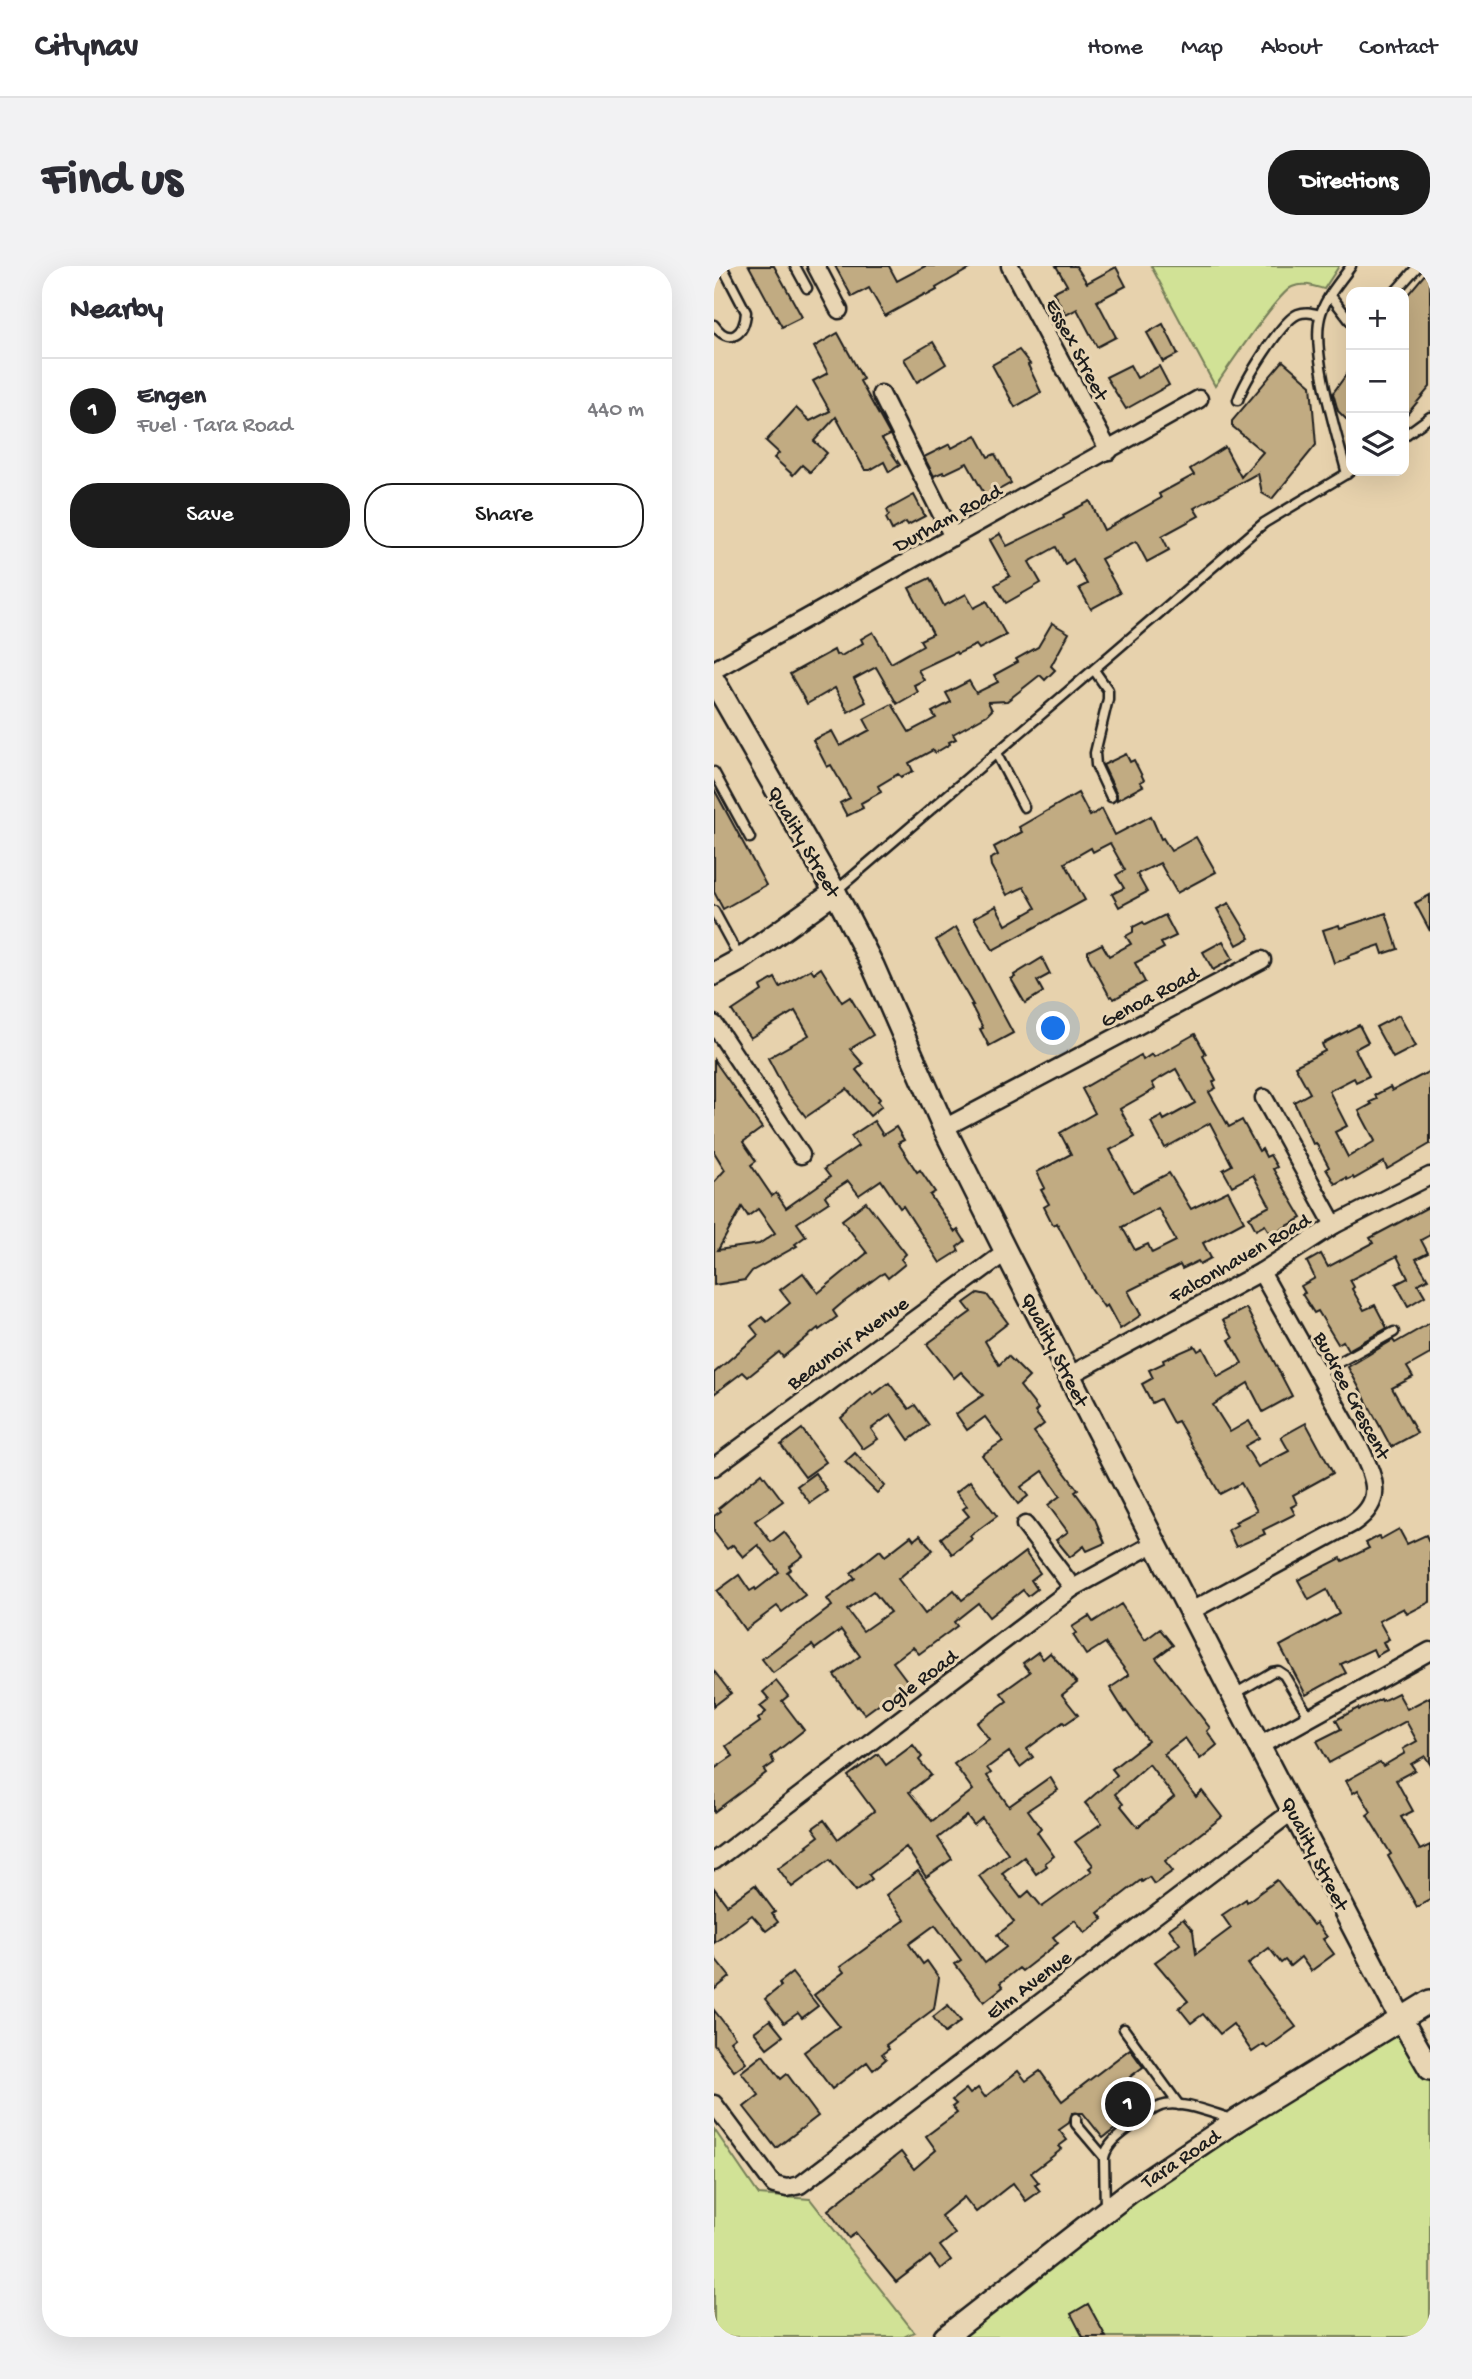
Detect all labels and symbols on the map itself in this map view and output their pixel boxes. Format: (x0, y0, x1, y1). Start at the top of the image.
street label: Essex Street (1038, 296, 1113, 408)
street label: Durham Road (889, 479, 1009, 561)
street label: Quality Street (760, 783, 845, 905)
street label: Genoa Road (1097, 962, 1205, 1035)
your location (1036, 1011, 1070, 1045)
street label: Falconhaven Road (1165, 1209, 1317, 1311)
street label: Quality Street (1013, 1289, 1093, 1414)
street label: Beaunoir Avenue (783, 1292, 916, 1398)
street label: Budree Crescent (1305, 1328, 1395, 1467)
street label: Ogle Road (876, 1644, 965, 1720)
street label: Quality Street (1273, 1793, 1353, 1918)
street label: Elm Avenue (982, 1946, 1079, 2027)
pin: 1 (1105, 2078, 1151, 2130)
street label: Tara Road (1137, 2125, 1228, 2197)

